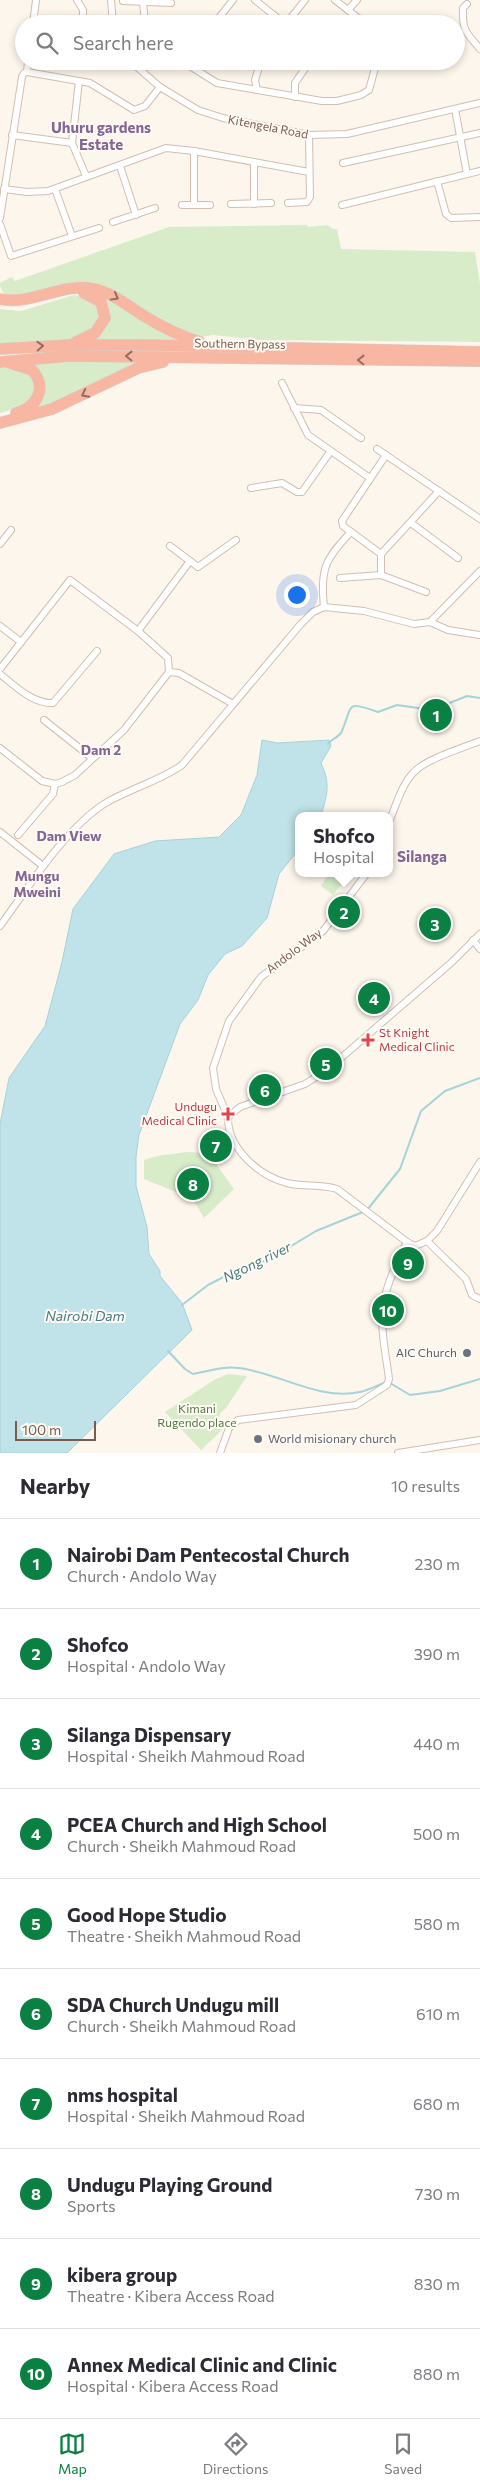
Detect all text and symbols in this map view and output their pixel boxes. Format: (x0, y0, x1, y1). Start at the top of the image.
search box (15, 15, 465, 70)
icon: search (33, 29, 61, 57)
text: Search here (73, 31, 173, 54)
street label: Kitengela Road (227, 111, 310, 141)
district label: Uhuru gardens Estate (51, 118, 151, 153)
one-way arrow (109, 291, 118, 301)
street label: Southern Bypass (194, 335, 286, 351)
one-way arrow (36, 341, 44, 352)
one-way arrow (125, 351, 133, 362)
one-way arrow (357, 355, 365, 365)
one-way arrow (81, 388, 90, 398)
your location (284, 582, 310, 608)
pin: 1 (420, 696, 452, 734)
district label: Dam 2 (81, 741, 121, 758)
popup (295, 812, 393, 877)
text: Shofco (313, 824, 375, 847)
district label: Dam View (36, 827, 102, 844)
text: Hospital (313, 847, 374, 866)
district label: Silanga (397, 847, 447, 865)
district label: Mungu Mweini (13, 867, 61, 900)
pin: 2 (328, 893, 360, 931)
pin: 3 (419, 905, 451, 943)
street label: Andolo Way (263, 925, 324, 976)
pin: 4 (358, 979, 390, 1017)
place label: St Knight Medical Clinic (379, 1025, 455, 1053)
marker: St Knight Medical Clinic (361, 1033, 375, 1047)
pin: 5 (310, 1045, 342, 1083)
pin: 6 (249, 1071, 281, 1109)
place label: Undugu Medical Clinic (141, 1099, 217, 1127)
marker: Undugu Medical Clinic (221, 1107, 235, 1121)
pin: 7 (200, 1127, 232, 1165)
pin: 8 (177, 1165, 209, 1203)
water label: Ngong river (220, 1238, 294, 1285)
pin: 9 (392, 1244, 424, 1282)
pin: 10 (372, 1291, 404, 1329)
water label: Nairobi Dam (45, 1307, 125, 1324)
place label: AIC Church (396, 1345, 457, 1359)
marker: AIC Church (461, 1347, 473, 1359)
park label: Kimani Rugendo place (157, 1401, 237, 1429)
scale bar (15, 1418, 96, 1441)
text: 100 m (22, 1421, 61, 1438)
place label: World misionary church (268, 1431, 396, 1445)
marker: World misionary church (252, 1433, 264, 1445)
text: Nearby (20, 1473, 90, 1498)
text: 10 results (391, 1476, 460, 1495)
text: Nairobi Dam Pentecostal Church (67, 1543, 349, 1566)
text: 1 (32, 1554, 40, 1573)
text: 230 m (415, 1554, 460, 1573)
text: Church · Andolo Way (67, 1566, 217, 1585)
text: Shofco (67, 1633, 129, 1656)
text: 2 (31, 1644, 41, 1663)
text: 390 m (414, 1644, 460, 1663)
text: Hospital · Andolo Way (67, 1656, 226, 1675)
text: Silanga Dispensary (67, 1723, 231, 1746)
text: 3 (31, 1734, 41, 1753)
text: 440 m (413, 1734, 460, 1753)
text: Hospital · Sheikh Mahmoud Road (67, 1746, 305, 1765)
text: PCEA Church and High School (67, 1813, 327, 1836)
text: 4 (31, 1824, 41, 1843)
text: 500 m (413, 1824, 460, 1843)
text: Church · Sheikh Mahmoud Road (67, 1836, 296, 1855)
text: Good Hope Studio (67, 1903, 227, 1926)
text: 5 (31, 1914, 41, 1933)
text: 580 m (414, 1914, 460, 1933)
text: Theatre · Sheikh Mahmoud Road (67, 1926, 301, 1945)
text: SDA Church Undugu mill (67, 1993, 279, 2016)
text: 6 (31, 2004, 41, 2023)
text: 610 m (416, 2004, 460, 2023)
text: Church · Sheikh Mahmoud Road (67, 2016, 296, 2035)
text: nms hospital (67, 2083, 178, 2106)
text: 7 (32, 2094, 40, 2113)
text: 680 m (413, 2094, 460, 2113)
text: Hospital · Sheikh Mahmoud Road (67, 2106, 305, 2125)
text: Undugu Playing Ground (67, 2173, 272, 2196)
text: 8 (31, 2184, 41, 2203)
text: 730 m (415, 2184, 460, 2203)
text: Sports (67, 2196, 116, 2215)
text: kibera group (67, 2263, 177, 2286)
text: 9 (31, 2274, 41, 2293)
text: 830 m (414, 2274, 460, 2293)
text: Theatre · Kibera Access Road (67, 2286, 275, 2305)
text: Annex Medical Clinic and Clinic (67, 2353, 337, 2376)
text: 10 (27, 2364, 45, 2383)
text: 880 m (413, 2364, 460, 2383)
text: Hospital · Kibera Access Road (67, 2376, 278, 2395)
tab: Map (58, 2430, 87, 2477)
tab: Directions (203, 2430, 268, 2477)
tab: Saved (384, 2430, 422, 2477)

